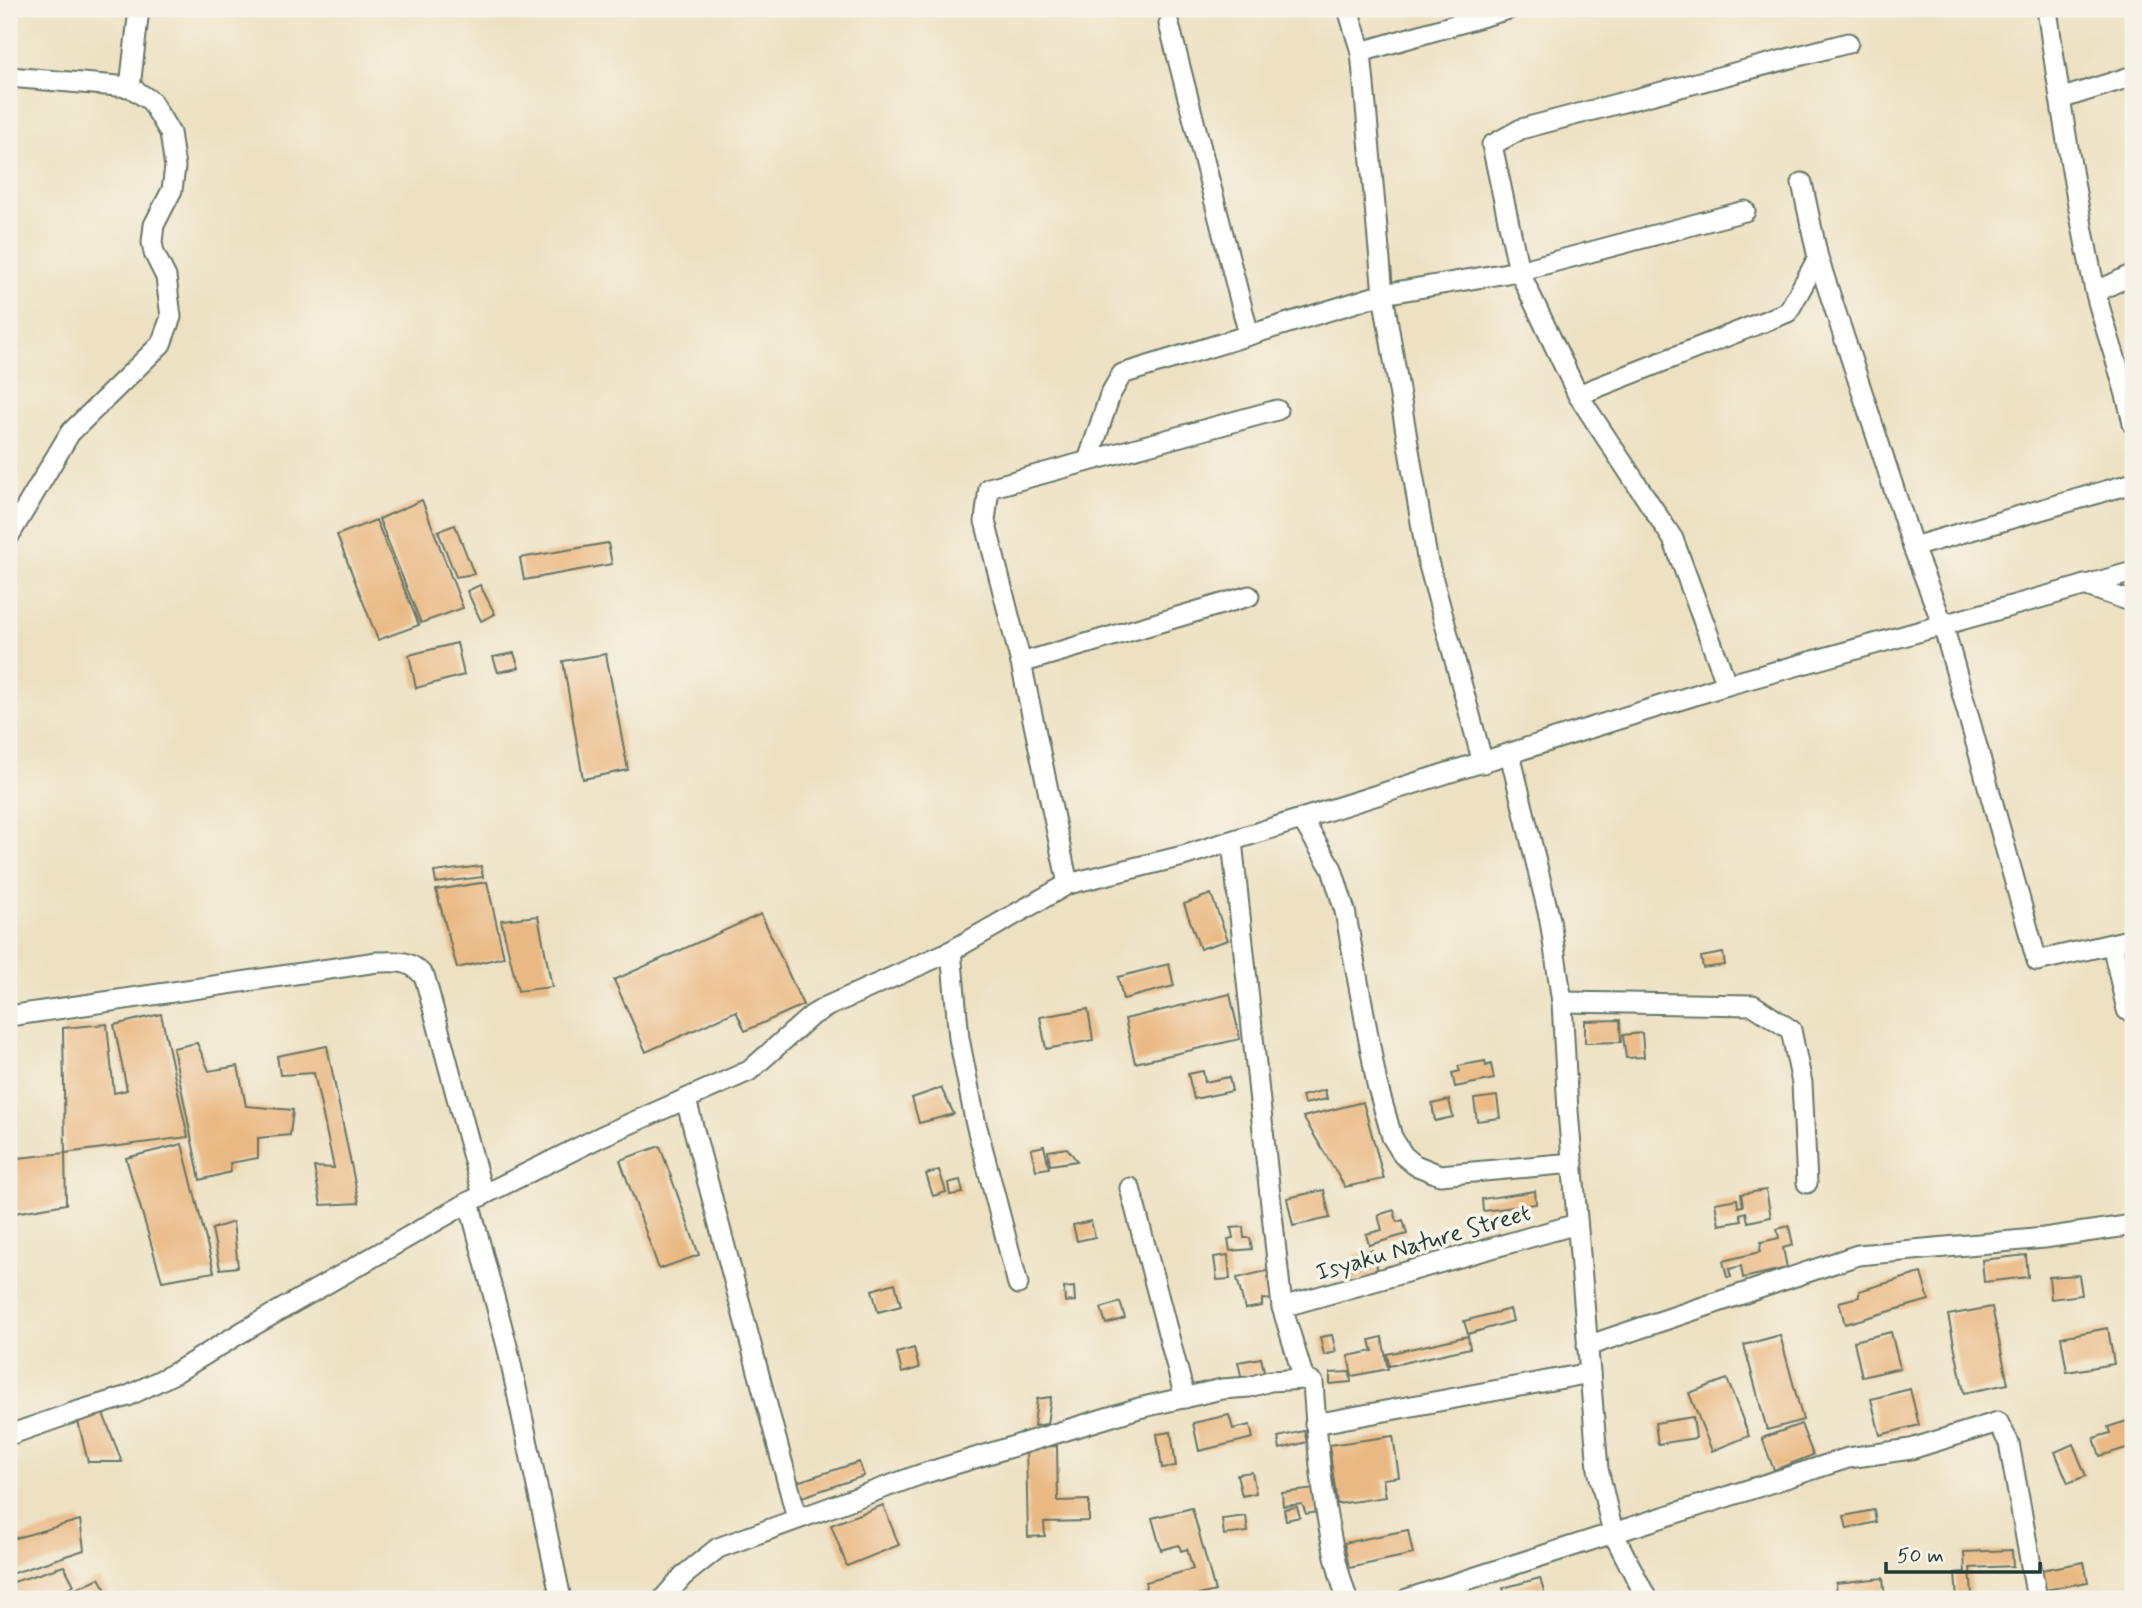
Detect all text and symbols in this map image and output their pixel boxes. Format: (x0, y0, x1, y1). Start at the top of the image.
street label: Isyaku Nature Street (1313, 1198, 1534, 1289)
scale bar (1886, 1531, 2040, 1575)
text: 50 m (1897, 1542, 1944, 1570)

